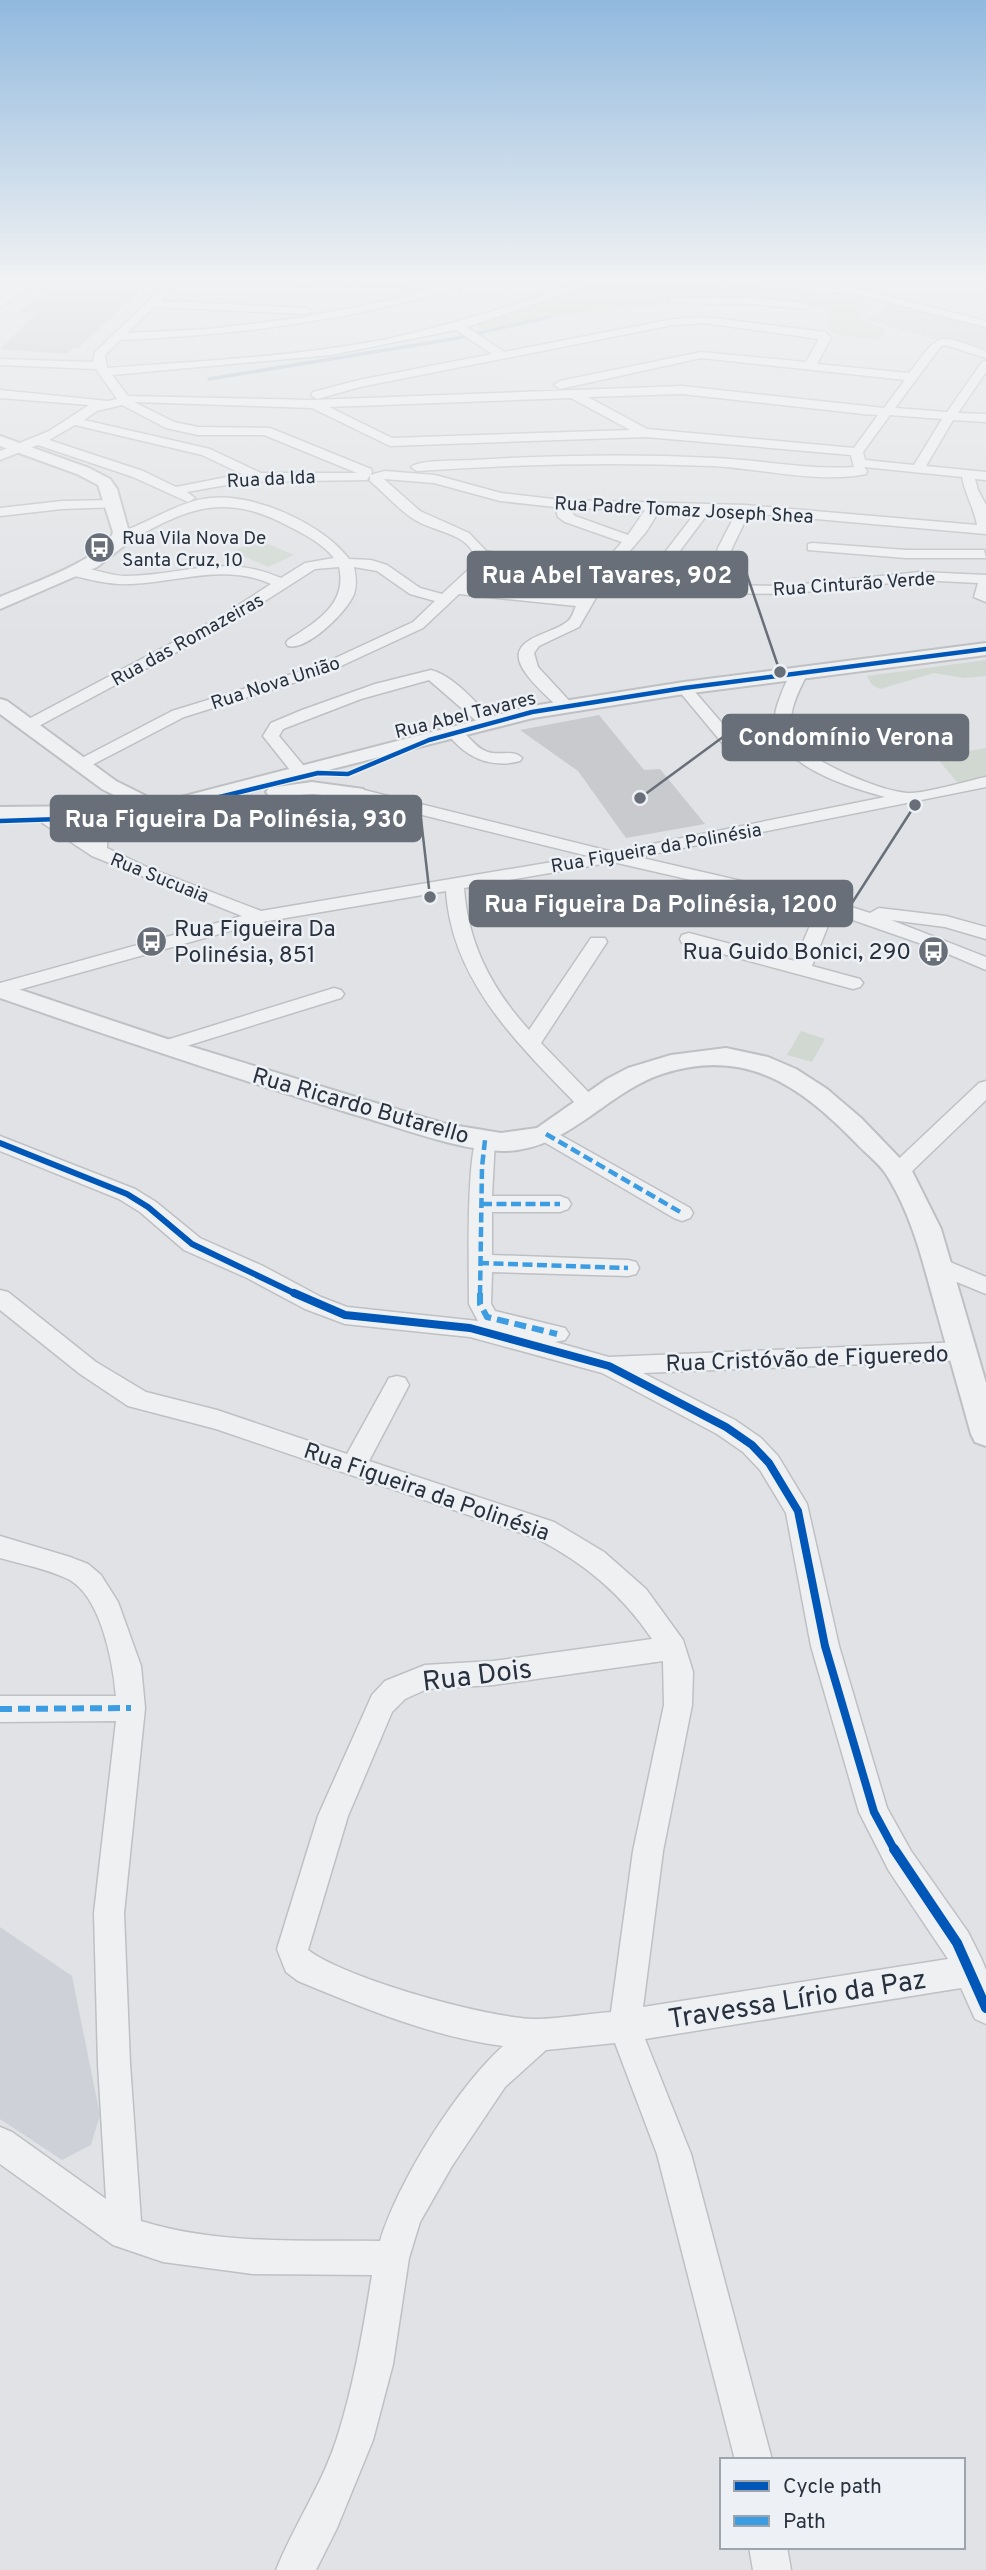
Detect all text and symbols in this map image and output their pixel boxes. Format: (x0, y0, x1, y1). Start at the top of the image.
street label: Rua da Ida (226, 466, 316, 494)
street label: Rua Padre Tomaz Joseph Shea (554, 492, 814, 530)
place label: Rua Vila Nova De Santa Cruz, 10 (122, 527, 266, 573)
bus stop icon: Rua Vila Nova De Santa Cruz, 10 (82, 531, 116, 565)
callout: Rua Abel Tavares, 902 (468, 552, 747, 597)
text: Rua Abel Tavares, 902 (482, 562, 732, 592)
street label: Rua Cinturão Verde (772, 567, 936, 603)
street label: Rua das Romazeiras (107, 589, 269, 693)
street label: Rua Nova União (208, 652, 343, 716)
street label: Rua Abel Tavares (392, 687, 539, 745)
callout: Condomínio Verona (723, 715, 968, 760)
text: Condomínio Verona (738, 724, 954, 754)
callout: Rua Figueira Da Polinésia, 930 (51, 796, 421, 841)
text: Rua Figueira Da Polinésia, 930 (65, 806, 407, 836)
street label: Rua Figueira da Polinésia (549, 819, 764, 879)
street label: Rua Sucuaia (106, 848, 212, 910)
callout: Rua Figueira Da Polinésia, 1200 (470, 881, 852, 926)
text: Rua Figueira Da Polinésia, 1200 (484, 891, 838, 921)
place label: Rua Figueira Da Polinésia, 851 (174, 916, 336, 971)
bus stop icon: Rua Figueira Da Polinésia, 851 (134, 924, 168, 958)
bus stop icon: Rua Guido Bonici, 290 (917, 934, 951, 968)
place label: Rua Guido Bonici, 290 (683, 939, 911, 968)
street label: Rua Ricardo Butarello (248, 1063, 472, 1152)
street label: Rua Cristóvão de Figueredo (665, 1341, 949, 1380)
street label: Rua Figueira da Polinésia (299, 1438, 553, 1549)
street label: Rua Dois (421, 1652, 534, 1702)
street label: Travessa Lírio da Paz (666, 1963, 929, 2039)
legend (720, 2458, 965, 2549)
text: Cycle path (783, 2474, 882, 2501)
text: Path (783, 2509, 826, 2536)

